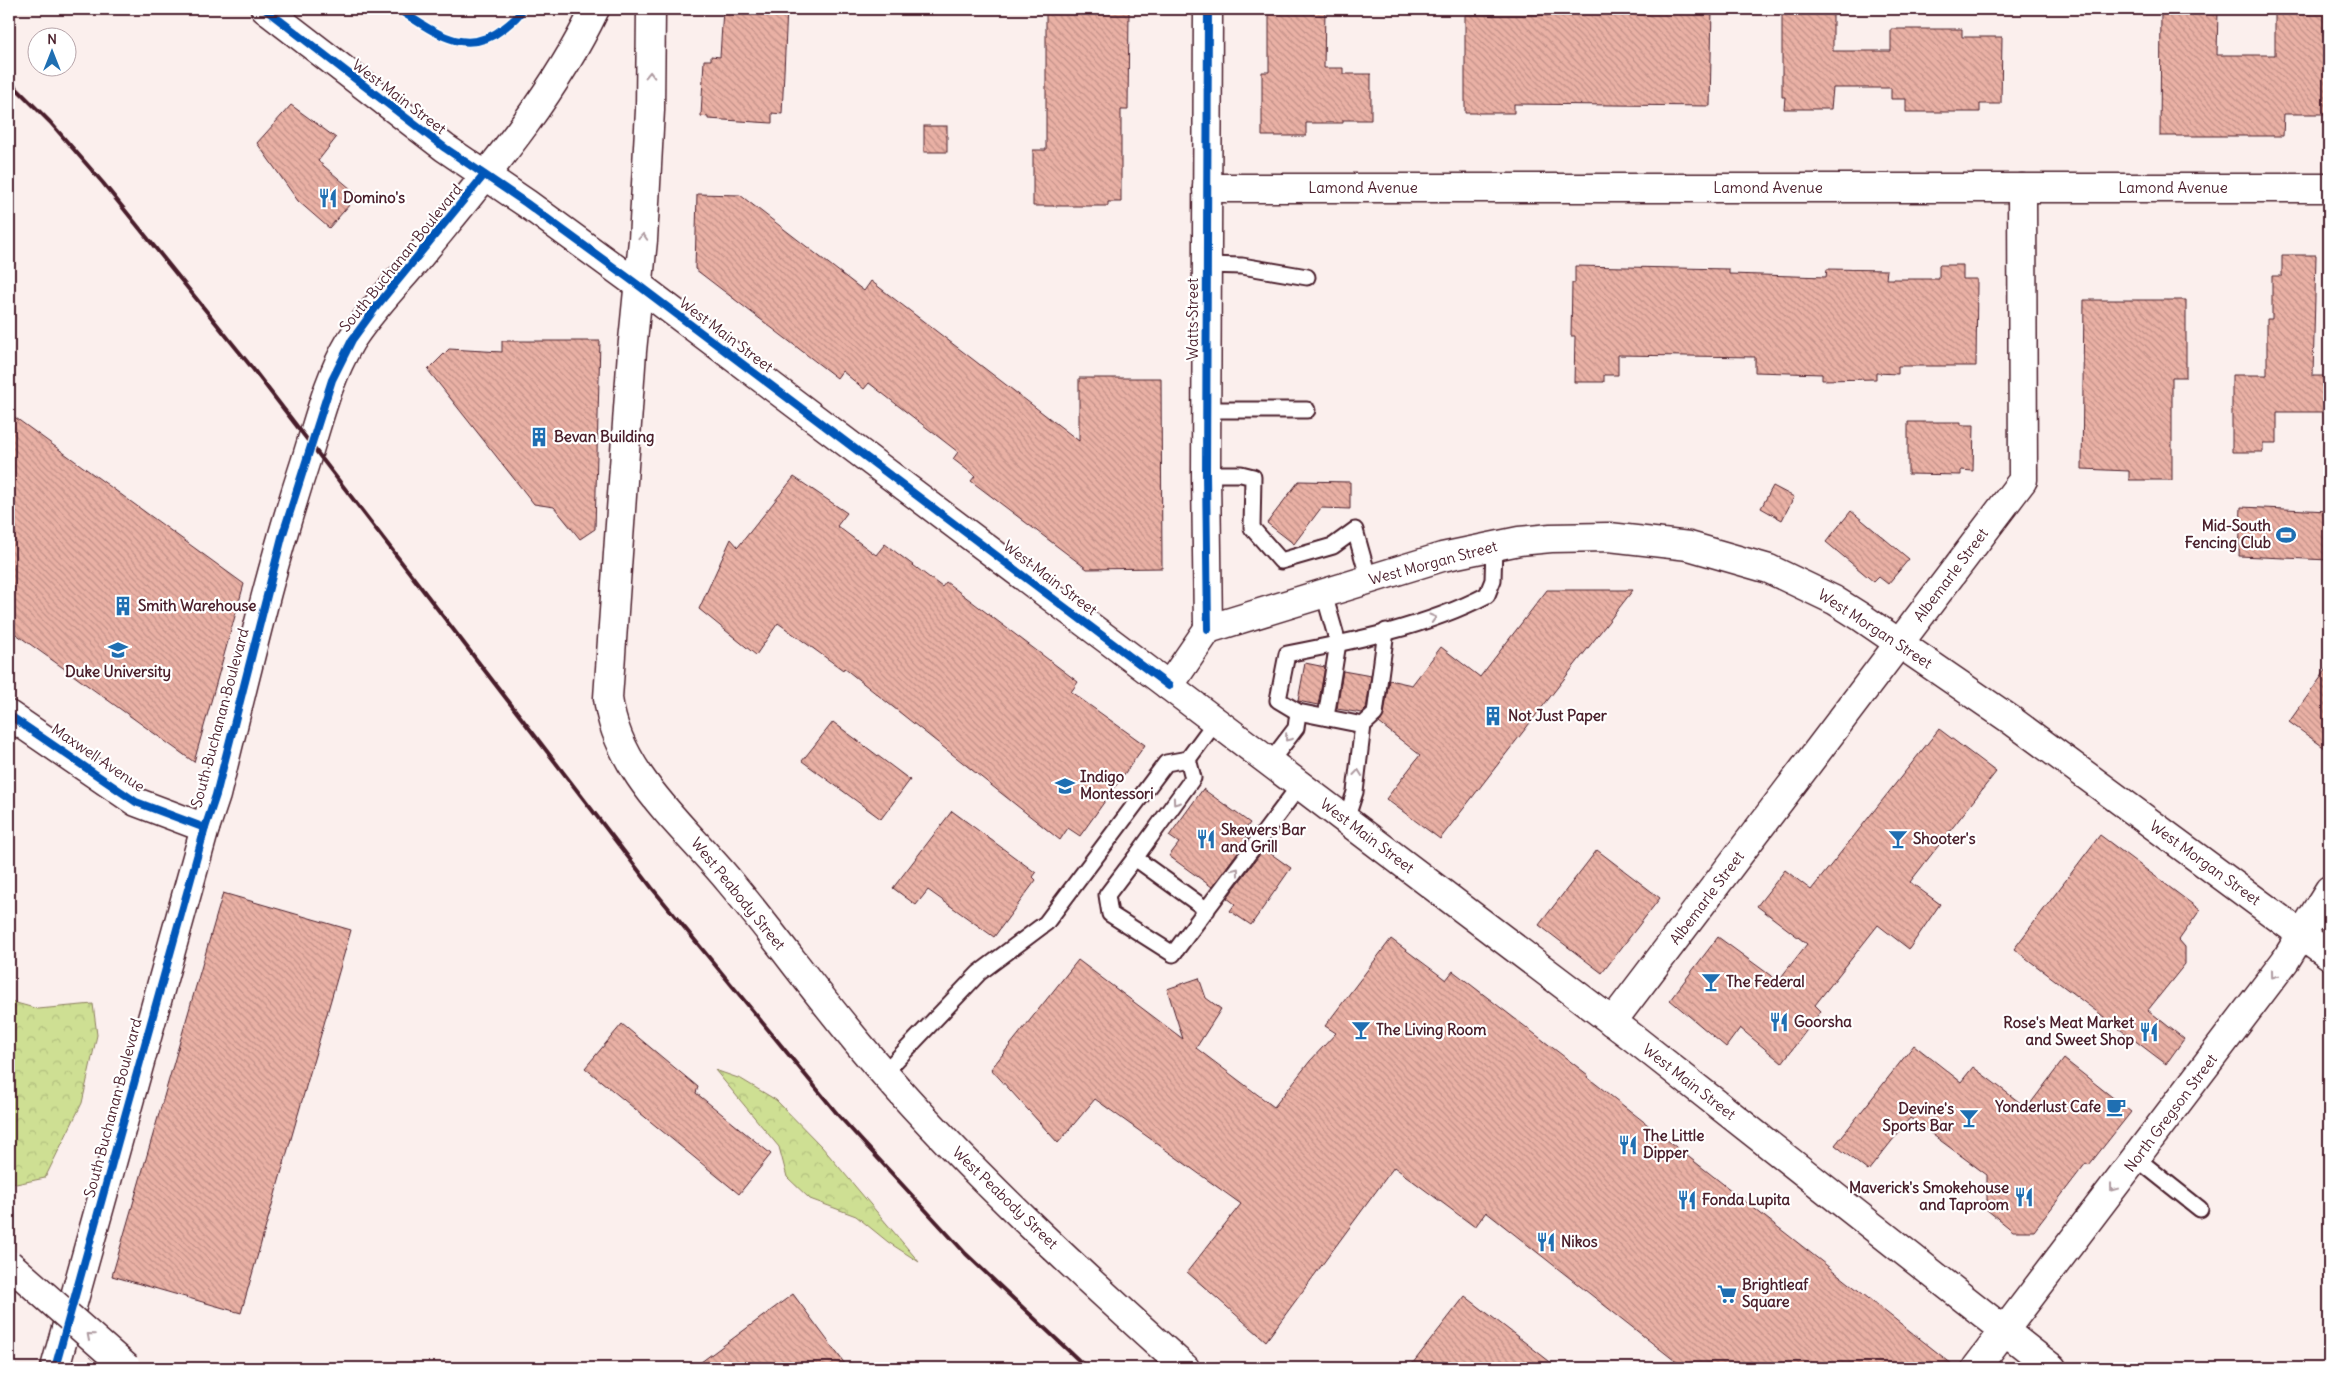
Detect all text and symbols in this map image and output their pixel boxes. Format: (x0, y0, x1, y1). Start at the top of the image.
north arrow (28, 28, 78, 78)
text: N (47, 30, 57, 48)
street label: West Main Street (348, 55, 450, 138)
one-way arrow (645, 70, 655, 78)
street label: Lamond Avenue (1308, 178, 1418, 197)
street label: Lamond Avenue (1713, 178, 1823, 197)
street label: Lamond Avenue (2118, 178, 2228, 197)
street label: South Buchanan Boulevard (335, 180, 466, 335)
restaurant icon: Domino's (317, 187, 339, 209)
place label: Domino's (343, 188, 405, 207)
one-way arrow (637, 233, 648, 241)
street label: Watts Street (1183, 278, 1202, 360)
street label: West Main Street (675, 293, 777, 376)
building icon: Bevan Building (528, 426, 550, 448)
place label: Bevan Building (554, 427, 654, 447)
place label: Mid-South Fencing Club (2185, 516, 2271, 553)
street label: Albemarle Street (1909, 524, 1992, 625)
sports icon: Mid-South Fencing Club (2275, 524, 2297, 546)
street label: West Main Street (999, 536, 1101, 619)
street label: West Morgan Street (1367, 536, 1499, 589)
street label: West Morgan Street (1815, 585, 1936, 673)
building icon: Smith Warehouse (112, 595, 134, 617)
place label: Smith Warehouse (138, 596, 256, 615)
one-way arrow (1428, 613, 1437, 624)
street label: South Buchanan Boulevard (186, 626, 253, 810)
school or university icon: Duke University (107, 639, 129, 661)
place label: Duke University (65, 662, 171, 682)
building icon: Not Just Paper (1482, 705, 1504, 727)
place label: Not Just Paper (1508, 706, 1608, 726)
street label: Maxwell Avenue (48, 719, 149, 796)
one-way arrow (1285, 732, 1293, 741)
place label: Indigo Montessori (1080, 767, 1154, 803)
one-way arrow (1352, 769, 1363, 777)
school or university icon: Indigo Montessori (1054, 775, 1076, 797)
street label: West Main Street (1316, 794, 1418, 877)
one-way arrow (1173, 796, 1181, 805)
street label: West Morgan Street (2146, 816, 2264, 909)
place label: Skewers Bar and Grill (1221, 820, 1307, 856)
restaurant icon: Skewers Bar and Grill (1195, 828, 1217, 850)
bar icon: Shooter's (1887, 828, 1909, 850)
place label: Shooter's (1913, 829, 1976, 848)
street label: West Peabody Street (687, 834, 790, 954)
street label: Albemarle Street (1665, 847, 1748, 948)
one-way arrow (1230, 868, 1238, 877)
one-way arrow (2272, 969, 2280, 978)
bar icon: The Federal (1700, 971, 1722, 993)
place label: The Federal (1726, 972, 1805, 991)
restaurant icon: Goorsha (1768, 1011, 1790, 1033)
place label: Goorsha (1794, 1012, 1852, 1031)
place label: Rose's Meat Market and Sweet Shop (2003, 1013, 2135, 1050)
street label: South Buchanan Boulevard (79, 1016, 146, 1200)
bar icon: The Living Room (1350, 1019, 1372, 1041)
place label: The Living Room (1376, 1020, 1486, 1040)
restaurant icon: Rose's Meat Market and Sweet Shop (2138, 1021, 2160, 1043)
street label: West Main Street (1639, 1039, 1740, 1124)
street label: North Gregson Street (2120, 1050, 2221, 1175)
cafe icon: Yonderlust Cafe (2105, 1096, 2127, 1118)
place label: Yonderlust Cafe (1994, 1097, 2101, 1116)
place label: Devine's Sports Bar (1883, 1099, 1955, 1136)
bar icon: Devine's Sports Bar (1958, 1107, 1980, 1129)
place label: The Little Dipper (1643, 1126, 1704, 1163)
restaurant icon: The Little Dipper (1617, 1134, 1639, 1156)
street label: West Peabody Street (949, 1142, 1062, 1253)
place label: Maverick's Smokehouse and Taproom (1849, 1178, 2009, 1215)
one-way arrow (2110, 1182, 2119, 1192)
restaurant icon: Maverick's Smokehouse and Taproom (2013, 1186, 2035, 1208)
restaurant icon: Fonda Lupita (1676, 1189, 1698, 1211)
place label: Fonda Lupita (1702, 1190, 1791, 1210)
restaurant icon: Nikos (1535, 1231, 1557, 1253)
place label: Nikos (1561, 1232, 1598, 1251)
place label: Brightleaf Square (1742, 1275, 1809, 1312)
supermarket icon: Brightleaf Square (1716, 1283, 1738, 1305)
one-way arrow (87, 1333, 96, 1342)

